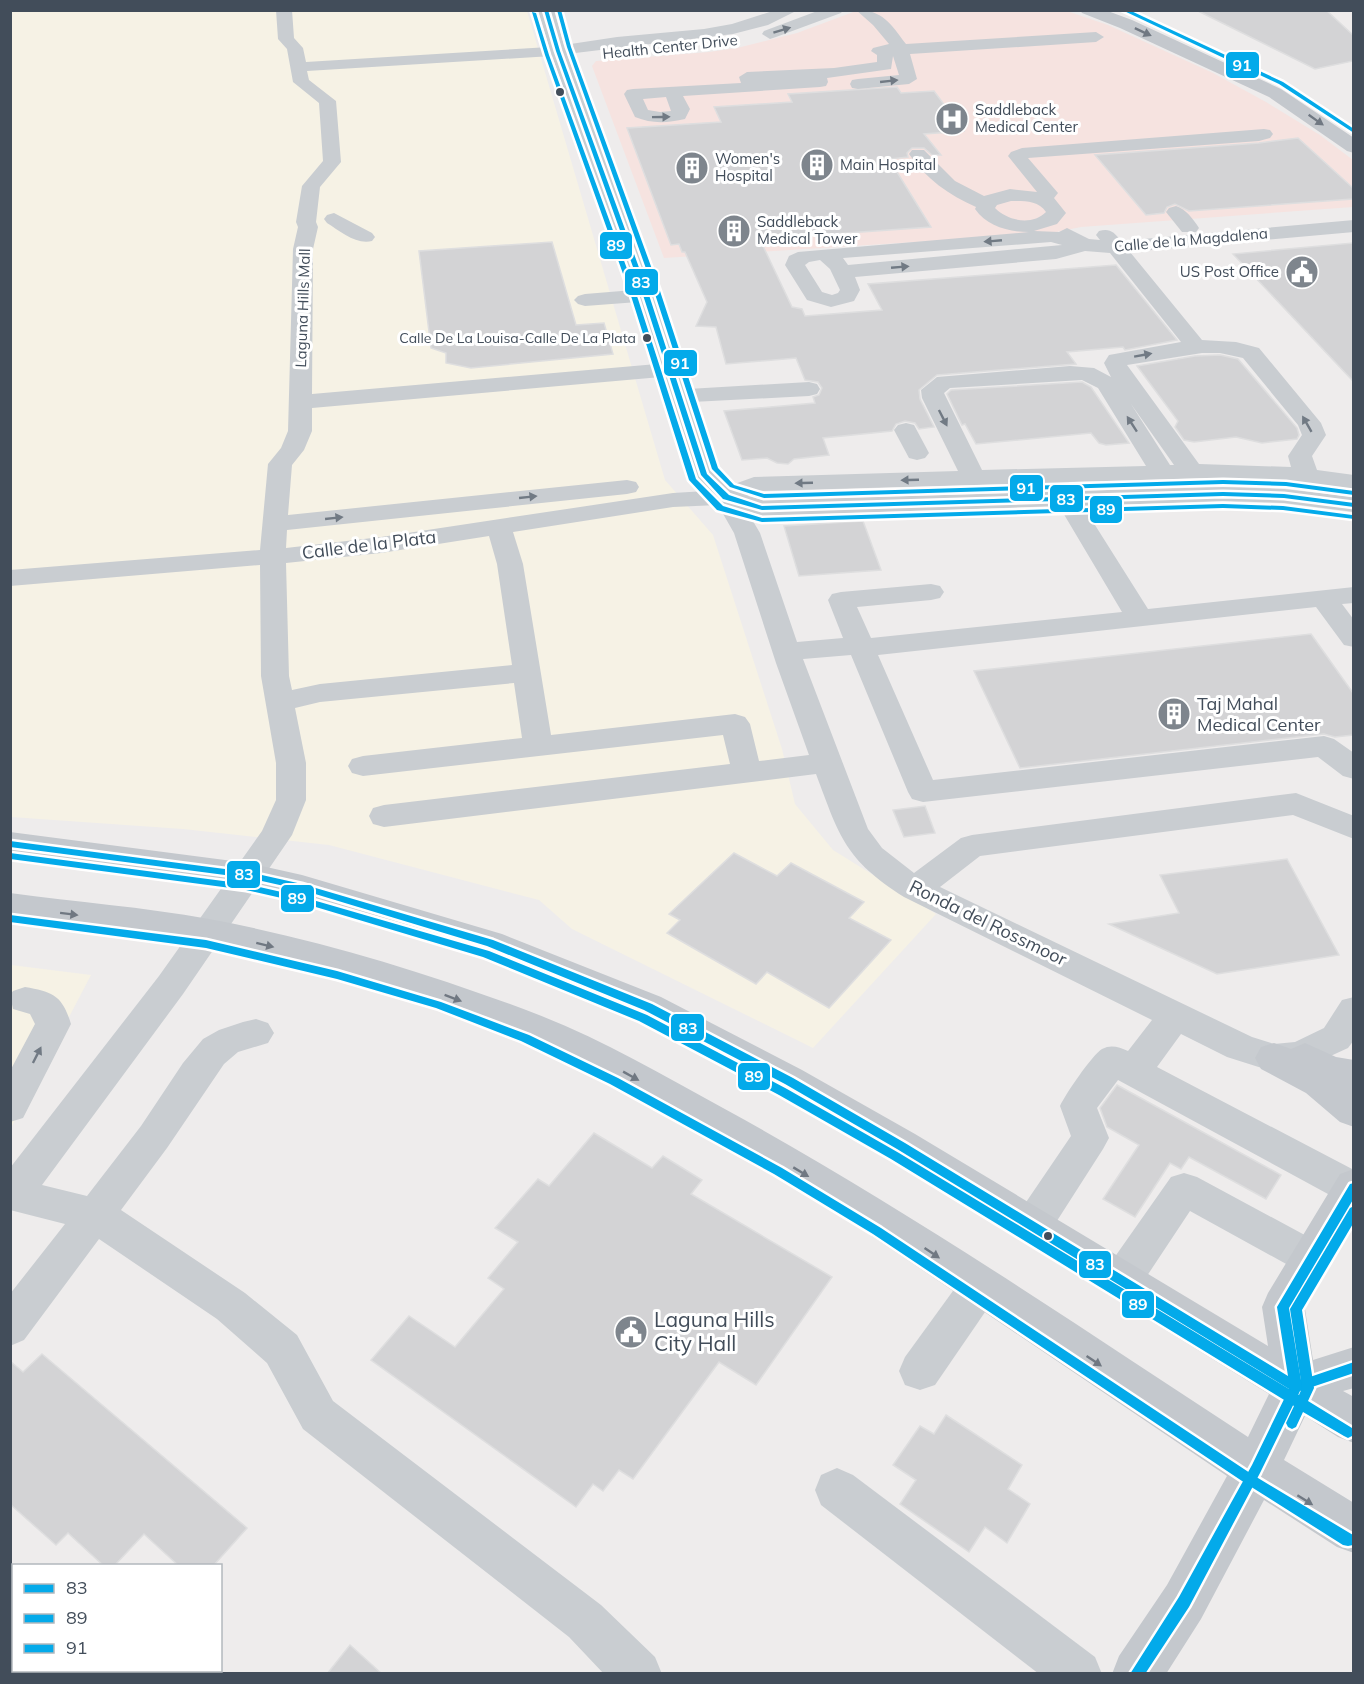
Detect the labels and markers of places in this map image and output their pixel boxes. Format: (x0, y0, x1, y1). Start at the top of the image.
unlabelled marker (554, 86, 566, 98)
place label: Saddleback Medical Center (975, 100, 1078, 136)
hospital icon: Saddleback Medical Center (934, 101, 970, 137)
building icon: Main Hospital (799, 147, 835, 183)
place label: Women's Hospital (715, 149, 780, 185)
building icon: Women's Hospital (674, 150, 710, 186)
place label: Main Hospital (840, 155, 936, 174)
place label: Saddleback Medical Tower (757, 212, 858, 248)
building icon: Saddleback Medical Tower (716, 213, 752, 249)
public building icon: US Post Office (1284, 254, 1320, 290)
place label: US Post Office (1180, 262, 1279, 281)
place label: Calle De La Louisa-Calle De La Plata (399, 329, 636, 347)
marker: Calle De La Louisa-Calle De La Plata (641, 332, 653, 344)
place label: Taj Mahal Medical Center (1197, 692, 1321, 736)
building icon: Taj Mahal Medical Center (1156, 696, 1192, 732)
unlabelled marker (1042, 1230, 1054, 1242)
place label: Laguna Hills City Hall (654, 1306, 775, 1356)
public building icon: Laguna Hills City Hall (613, 1314, 649, 1350)

